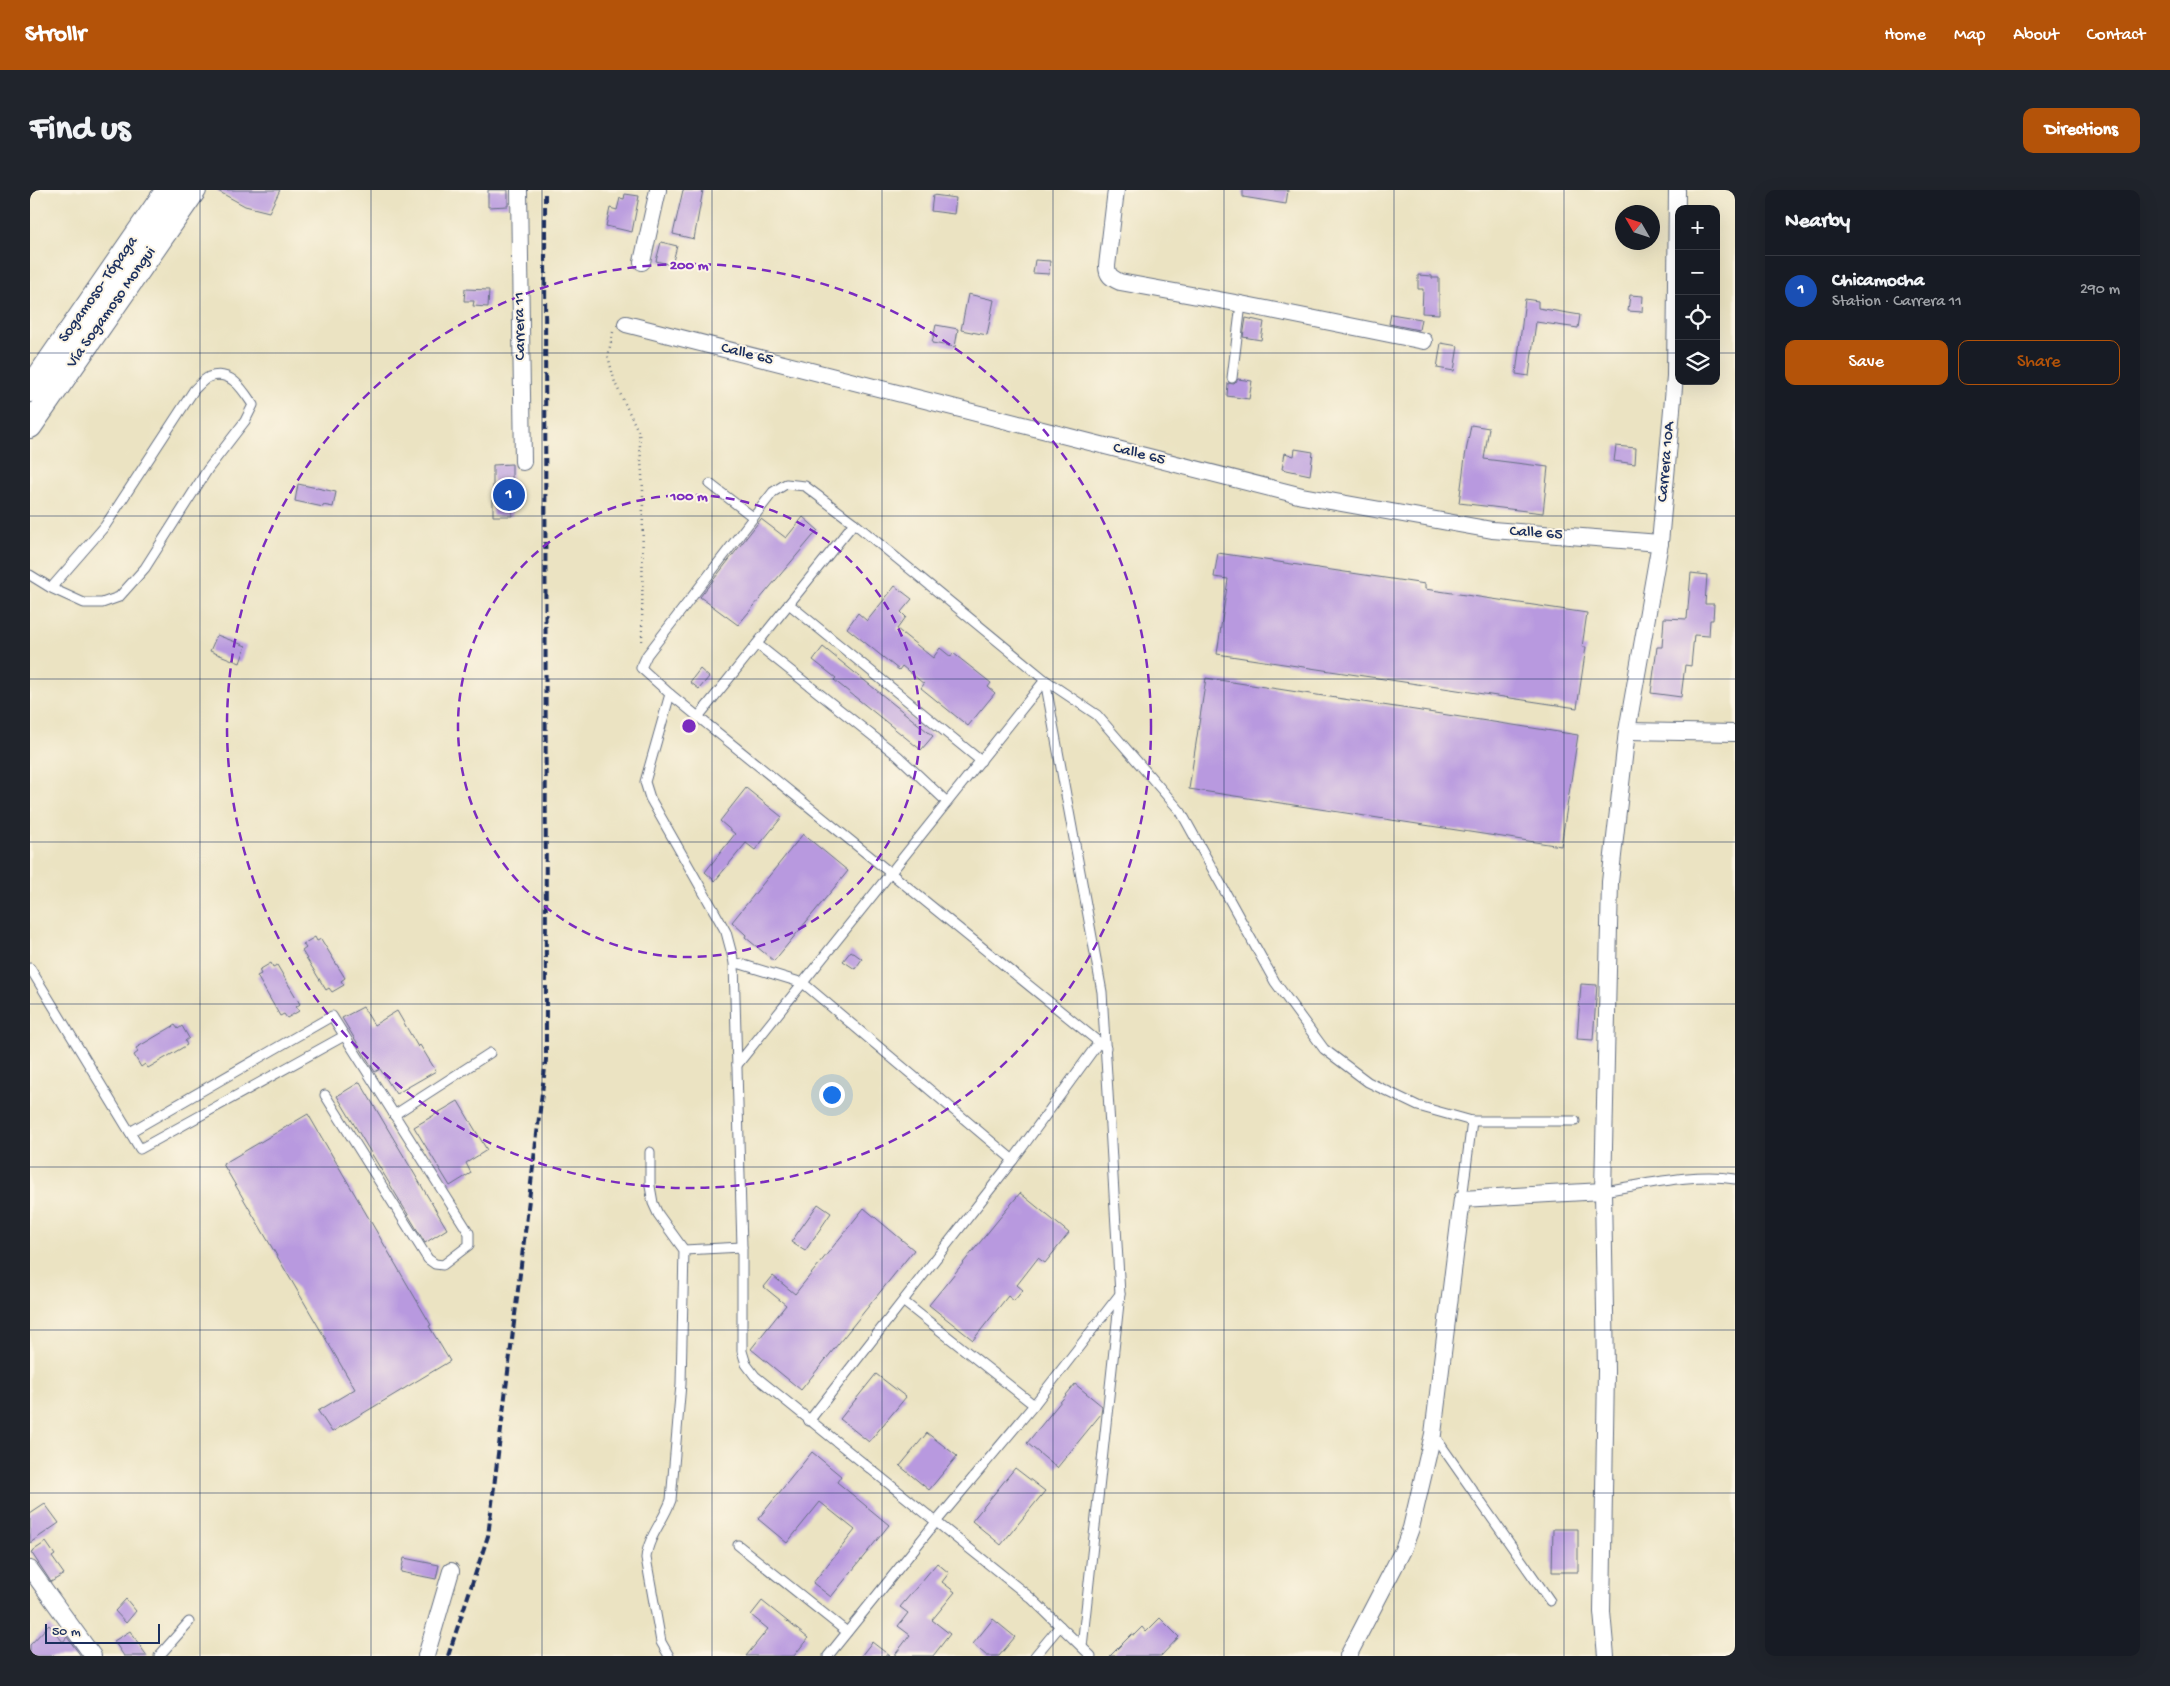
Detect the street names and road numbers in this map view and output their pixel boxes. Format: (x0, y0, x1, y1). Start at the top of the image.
street label: Sogamoso- Tópaga (55, 232, 143, 347)
street label: Vía Sogamoso Mongui (62, 244, 161, 373)
street label: Carrera 11 (511, 292, 531, 360)
street label: Calle 65 (719, 339, 775, 371)
street label: Carrera 10A (1654, 420, 1680, 503)
street label: Calle 65 (1111, 439, 1167, 471)
street label: Calle 65 (1509, 523, 1563, 545)

